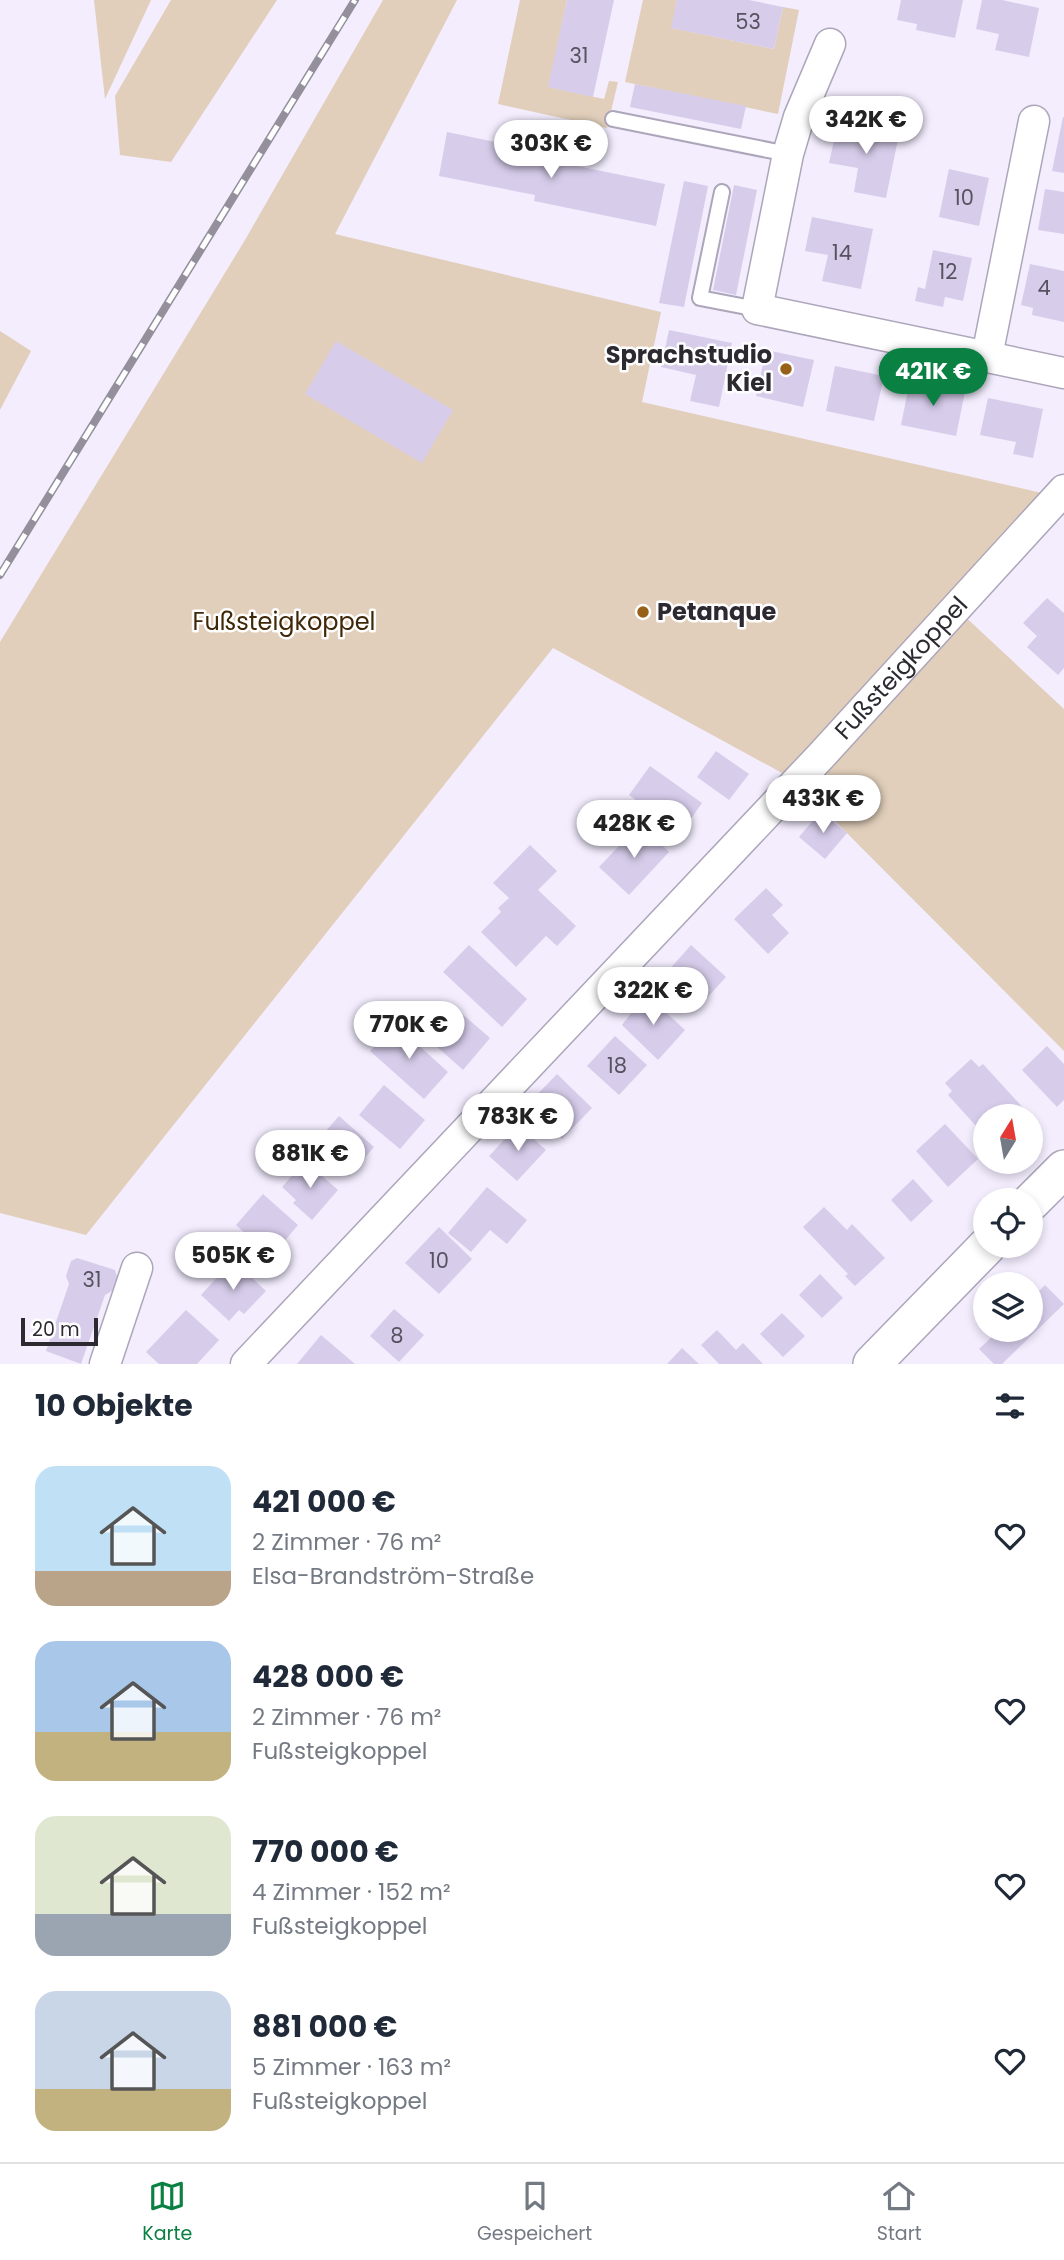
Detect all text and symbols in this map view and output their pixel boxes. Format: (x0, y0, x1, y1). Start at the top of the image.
house number: 53 (735, 7, 761, 36)
house number: 31 (569, 41, 589, 70)
pin: 342K € (809, 96, 923, 156)
text: 342K € (825, 103, 907, 135)
pin: 303K € (494, 120, 608, 180)
text: 303K € (510, 127, 592, 159)
house number: 10 (954, 183, 974, 212)
house number: 14 (832, 238, 852, 267)
house number: 12 (939, 257, 957, 286)
house number: 4 (1037, 273, 1051, 302)
place label: Sprachstudio Kiel (606, 338, 772, 399)
pin: 421K € (876, 348, 990, 408)
text: 421K € (895, 355, 971, 387)
marker: Sprachstudio Kiel (778, 361, 794, 377)
street label: Fußsteigkoppel (827, 589, 975, 746)
place label: Petanque (657, 595, 776, 628)
marker: Petanque (635, 604, 651, 620)
park label: Fußsteigkoppel (192, 605, 376, 638)
pin: 433K € (766, 776, 880, 835)
text: 433K € (782, 782, 864, 814)
pin: 428K € (577, 800, 691, 860)
text: 428K € (593, 807, 675, 839)
pin: 322K € (596, 968, 710, 1027)
text: 322K € (613, 974, 693, 1006)
pin: 770K € (352, 1002, 466, 1061)
text: 770K € (370, 1008, 448, 1040)
house number: 18 (607, 1051, 627, 1080)
pin: 783K € (461, 1094, 575, 1153)
text: 783K € (478, 1100, 558, 1132)
north arrow (973, 1104, 1043, 1174)
map controls (973, 1104, 1043, 1342)
pin: 881K € (253, 1130, 367, 1190)
text: 881K € (271, 1137, 349, 1169)
button: locate (973, 1188, 1043, 1258)
pin: 505K € (176, 1232, 290, 1292)
text: 505K € (191, 1239, 275, 1271)
house number: 10 (429, 1246, 449, 1275)
house number: 31 (82, 1265, 102, 1294)
button: layers (973, 1272, 1043, 1342)
scale bar (21, 1315, 98, 1347)
text: 20 m (32, 1316, 80, 1343)
house number: 8 (390, 1321, 404, 1350)
text: 10 Objekte (35, 1384, 193, 1427)
icon: filters (991, 1387, 1029, 1425)
text: 421 000 € (252, 1480, 396, 1523)
icon: home (91, 1494, 175, 1578)
icon: heart (991, 1517, 1029, 1555)
text: 2 Zimmer · 76 m² (252, 1526, 441, 1558)
text: Elsa-Brandström-Straße (252, 1560, 534, 1592)
text: 428 000 € (252, 1655, 404, 1698)
icon: home (91, 1669, 175, 1753)
icon: heart (991, 1692, 1029, 1730)
text: 2 Zimmer · 76 m² (252, 1701, 441, 1733)
text: Fußsteigkoppel (252, 1735, 427, 1767)
text: 770 000 € (252, 1830, 399, 1873)
icon: home (91, 1844, 175, 1928)
icon: heart (991, 1867, 1029, 1905)
text: 4 Zimmer · 152 m² (252, 1876, 451, 1908)
text: Fußsteigkoppel (252, 1910, 427, 1942)
text: 881 000 € (252, 2005, 397, 2048)
icon: home (91, 2019, 175, 2103)
icon: heart (991, 2042, 1029, 2080)
text: 5 Zimmer · 163 m² (252, 2051, 451, 2083)
text: Fußsteigkoppel (252, 2085, 427, 2117)
tab: Karte (142, 2177, 192, 2248)
tab: Gespeichert (477, 2177, 592, 2248)
tab: Start (877, 2177, 922, 2248)

